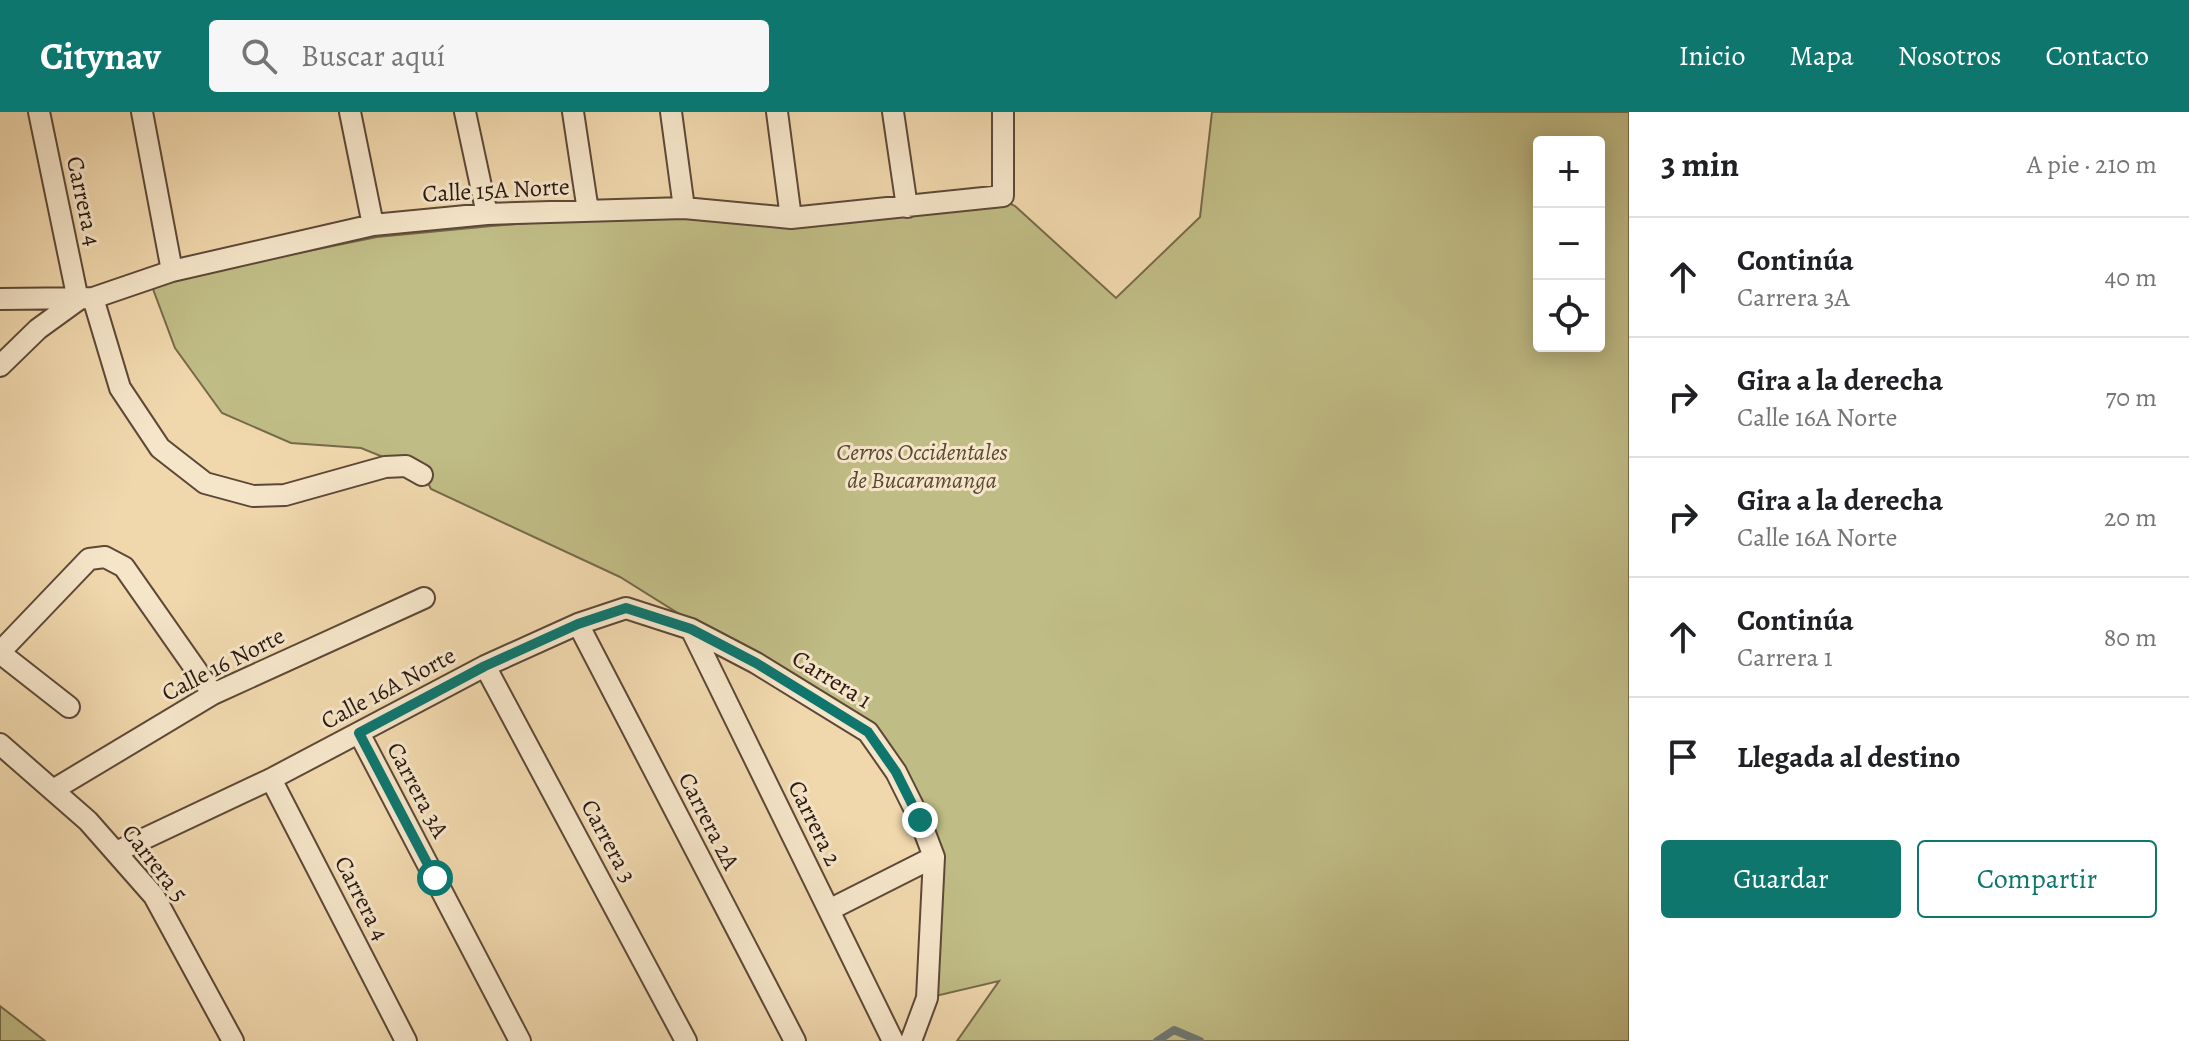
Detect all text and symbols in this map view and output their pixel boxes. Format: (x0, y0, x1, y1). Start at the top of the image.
search box (209, 20, 769, 92)
text: Citynav (40, 30, 161, 82)
icon: search (237, 34, 281, 78)
text: Buscar aquí (301, 36, 445, 76)
text: Inicio (1679, 37, 1745, 75)
text: Mapa (1789, 37, 1854, 75)
text: Nosotros (1898, 37, 2001, 75)
text: Contacto (2045, 37, 2149, 75)
map controls (1533, 136, 1605, 352)
button: + (1533, 136, 1605, 208)
text: 3 min (1661, 141, 1739, 188)
text: A pie · 210 m (2027, 147, 2157, 182)
street label: Carrera 4 (59, 153, 109, 249)
street label: Calle 15A Norte (422, 170, 570, 210)
button: − (1533, 208, 1605, 280)
text: Continúa (1737, 240, 1854, 280)
icon: ahead (1661, 255, 1705, 299)
text: 40 m (2105, 260, 2157, 295)
button: locate (1533, 280, 1605, 352)
text: Carrera 3A (1737, 280, 1850, 315)
text: Gira a la derecha (1737, 360, 1943, 400)
icon: right (1661, 375, 1705, 419)
text: 70 m (2105, 380, 2157, 415)
text: Calle 16A Norte (1737, 400, 1897, 435)
park label: Cerros Occidentales de Bucaramanga (836, 436, 1008, 496)
text: Gira a la derecha (1737, 480, 1943, 520)
icon: right (1661, 495, 1705, 539)
text: 20 m (2104, 500, 2157, 535)
text: Calle 16A Norte (1737, 520, 1897, 555)
text: Continúa (1737, 600, 1854, 640)
icon: ahead (1661, 615, 1705, 659)
street label: Calle 16 Norte (156, 619, 290, 709)
text: 80 m (2104, 620, 2157, 655)
street label: Calle 16A Norte (315, 639, 461, 737)
text: Carrera 1 (1737, 640, 1833, 675)
street label: Carrera 1 (786, 642, 878, 716)
icon: arrive (1661, 735, 1705, 779)
street label: Carrera 3A (379, 737, 457, 844)
text: Llegada al destino (1737, 737, 1960, 777)
street label: Carrera 2A (671, 767, 748, 876)
street label: Carrera 2 (781, 775, 849, 871)
street label: Carrera 3 (574, 794, 644, 888)
route end (902, 802, 938, 838)
street label: Carrera 5 (115, 818, 195, 908)
button: Guardar (1661, 840, 1901, 918)
button: Compartir (1917, 840, 2157, 918)
street label: Carrera 4 (327, 850, 397, 946)
route start (417, 860, 453, 896)

